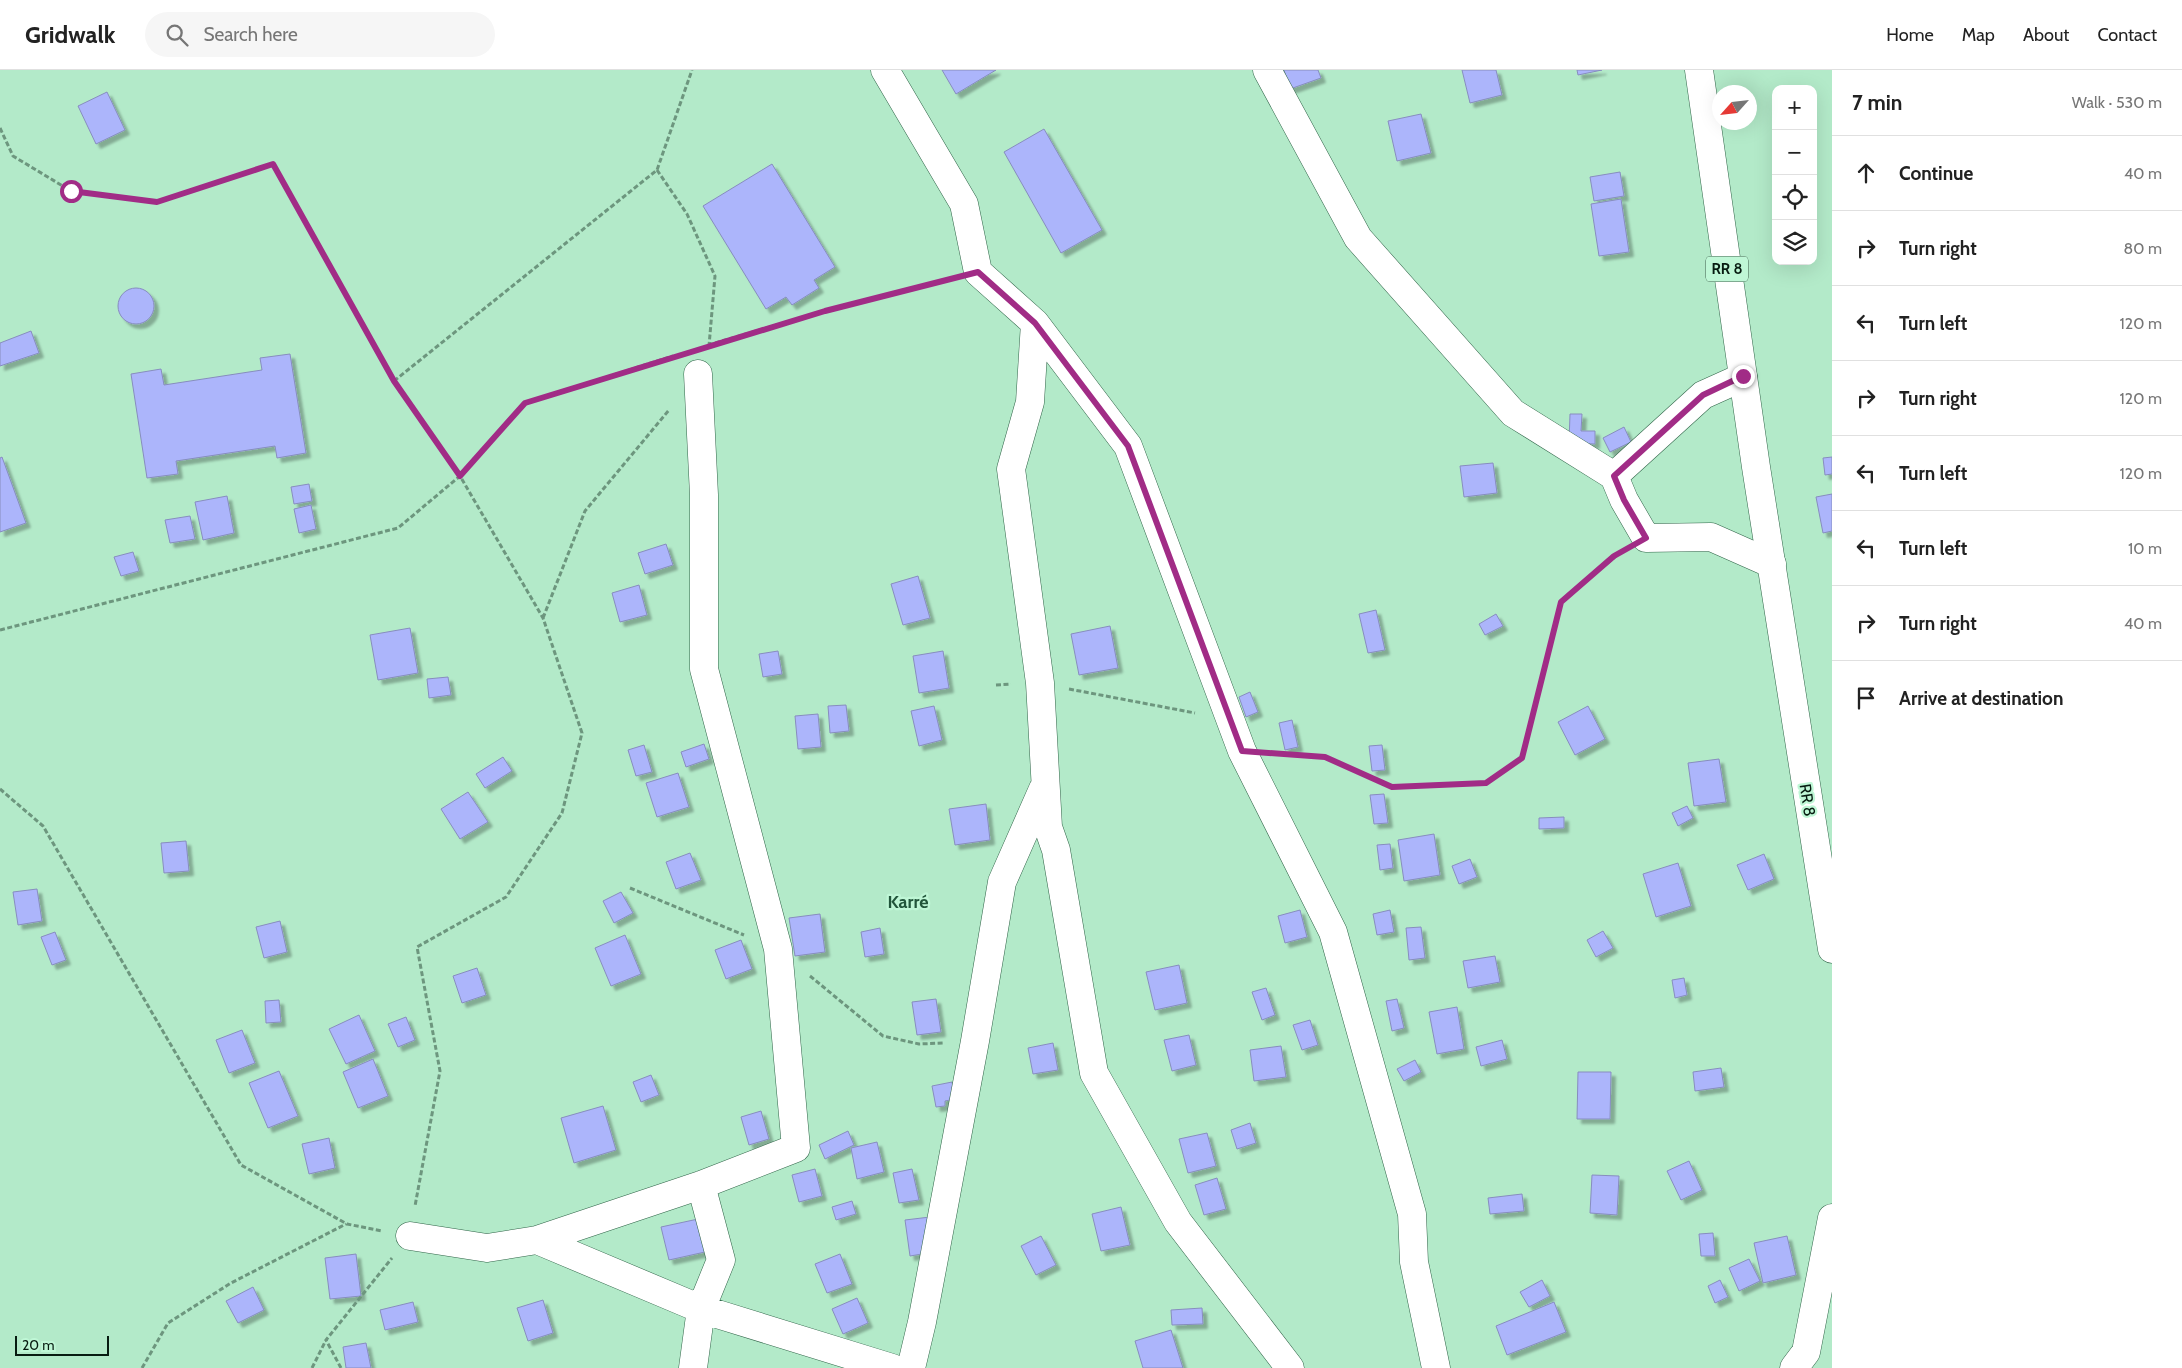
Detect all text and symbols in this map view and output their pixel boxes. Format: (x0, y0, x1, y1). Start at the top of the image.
search box (145, 12, 495, 57)
text: Gridwalk (25, 20, 115, 49)
icon: search (163, 21, 191, 49)
text: Search here (203, 23, 298, 46)
text: Home (1886, 24, 1934, 46)
text: Map (1962, 24, 1995, 46)
text: About (2023, 24, 2069, 46)
text: Contact (2097, 24, 2157, 46)
north arrow (1712, 85, 1757, 130)
map controls (1772, 85, 1817, 265)
button: + (1772, 85, 1817, 130)
text: 7 min (1852, 90, 1902, 115)
text: Walk · 530 m (2072, 93, 2162, 112)
button: − (1772, 130, 1817, 175)
icon: ahead (1852, 159, 1880, 187)
text: Continue (1899, 162, 1973, 185)
text: 40 m (2124, 164, 2162, 183)
button: locate (1772, 175, 1817, 220)
route start (60, 180, 83, 203)
button: layers (1772, 220, 1817, 265)
icon: right (1852, 234, 1880, 262)
text: Turn right (1899, 237, 1977, 260)
text: 80 m (2124, 239, 2162, 258)
road number: RR 8 (1706, 256, 1748, 282)
icon: left (1852, 309, 1880, 337)
text: Turn left (1899, 312, 1967, 335)
text: 120 m (2120, 314, 2162, 333)
route end (1732, 365, 1755, 388)
icon: right (1852, 384, 1880, 412)
text: Turn right (1899, 387, 1977, 410)
text: 120 m (2120, 389, 2162, 408)
icon: left (1852, 459, 1880, 487)
text: Turn left (1899, 462, 1967, 485)
text: 120 m (2120, 464, 2162, 483)
icon: left (1852, 534, 1880, 562)
text: Turn left (1899, 537, 1967, 560)
text: 10 m (2128, 539, 2162, 558)
icon: right (1852, 609, 1880, 637)
text: Turn right (1899, 612, 1977, 635)
text: 40 m (2124, 614, 2162, 633)
icon: arrive (1852, 684, 1880, 712)
text: Arrive at destination (1899, 687, 2063, 710)
street label: RR 8 (1796, 782, 1819, 818)
district label: Karré (887, 891, 929, 913)
scale bar (15, 1333, 109, 1356)
text: 20 m (22, 1336, 55, 1354)

